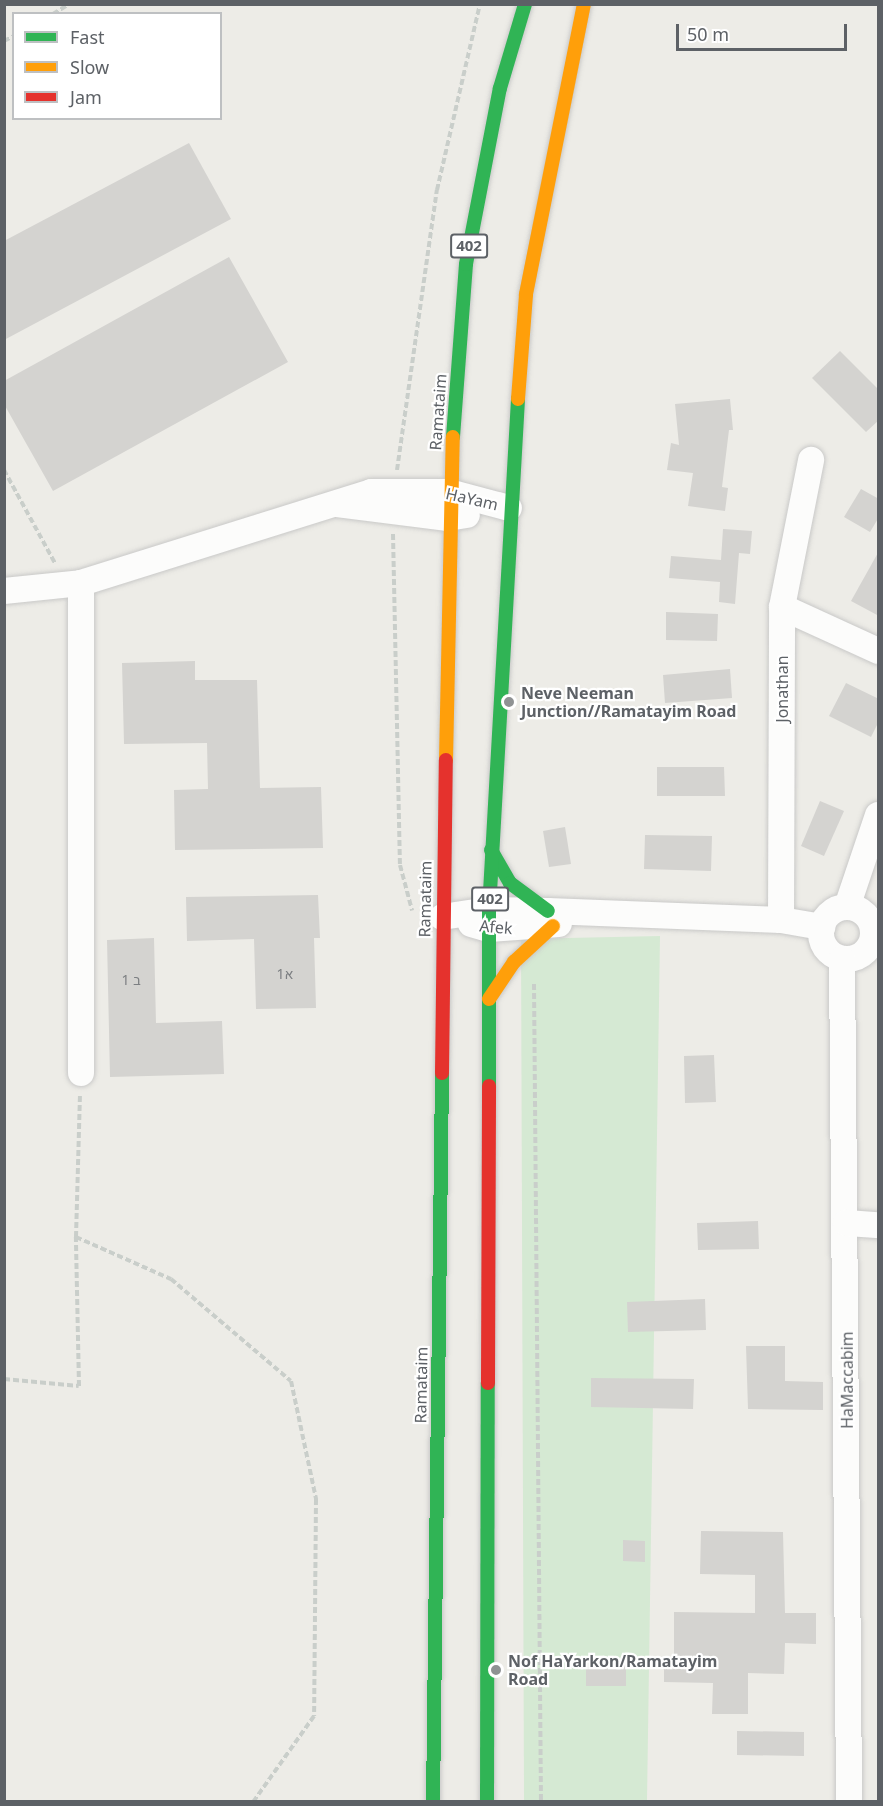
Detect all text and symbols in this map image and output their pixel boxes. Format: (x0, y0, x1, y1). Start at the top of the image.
legend (12, 12, 222, 120)
scale bar (679, 12, 850, 50)
text: 50 m (687, 22, 729, 46)
text: Fast (70, 25, 105, 49)
text: Slow (70, 55, 109, 79)
text: Jam (70, 85, 102, 109)
road number: 402 (450, 234, 488, 258)
street label: Ramataim (426, 373, 450, 451)
street label: HaYam (444, 484, 500, 514)
street label: Jonathan (772, 655, 792, 723)
place label: Neve Neeman Junction//Ramatayim Road (521, 683, 736, 721)
marker: Neve Neeman Junction//Ramatayim Road (502, 695, 516, 709)
street label: Ramataim (415, 860, 435, 938)
road number: 402 (470, 887, 510, 911)
street label: Afek (479, 916, 513, 938)
house number: 1א (277, 966, 293, 982)
house number: 1 ב (121, 972, 141, 988)
street label: HaMaccabim (837, 1331, 857, 1429)
street label: Ramataim (411, 1346, 431, 1424)
place label: Nof HaYarkon/Ramatayim Road (508, 1651, 717, 1689)
marker: Nof HaYarkon/Ramatayim Road (489, 1663, 503, 1677)

